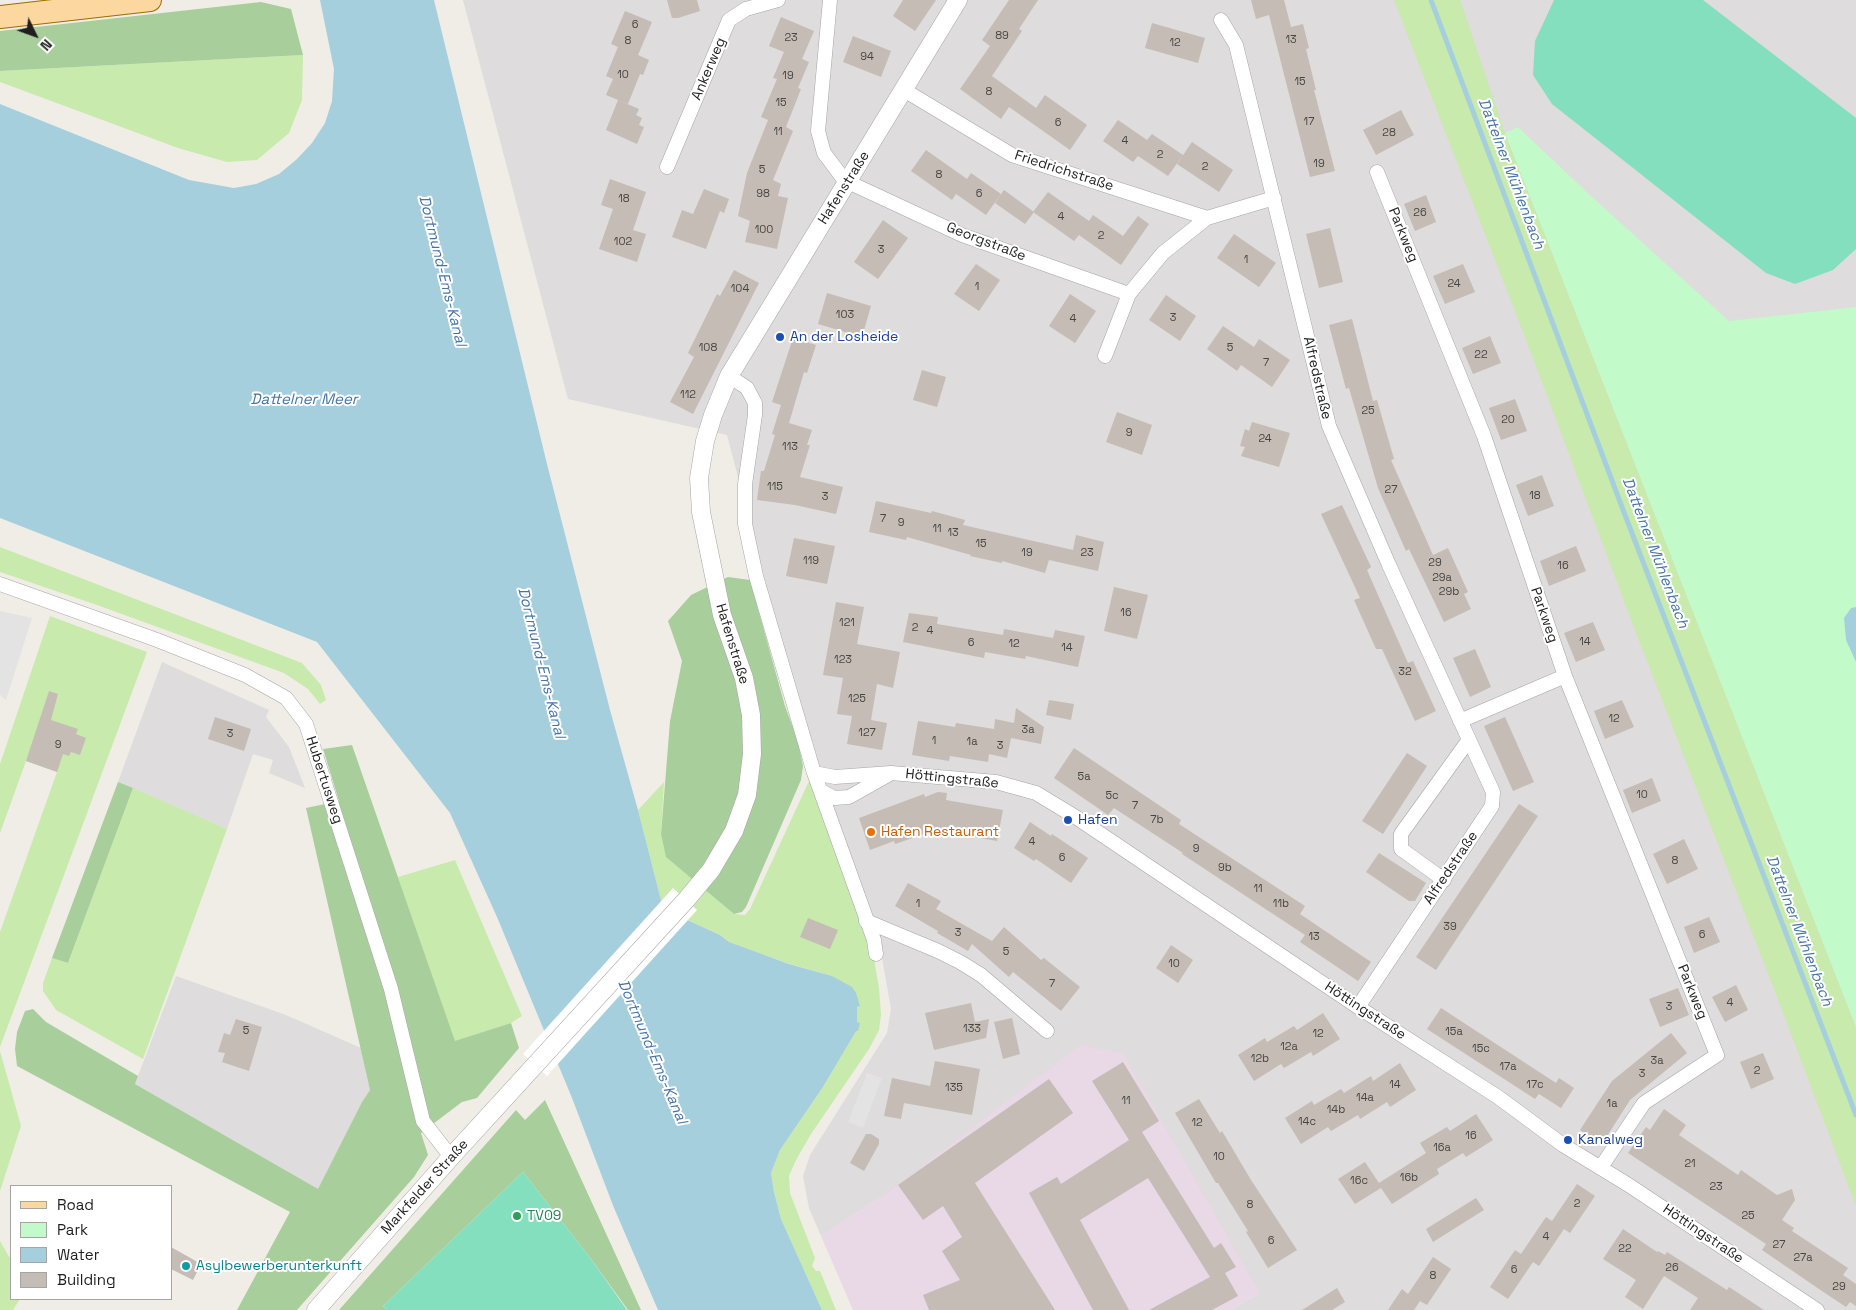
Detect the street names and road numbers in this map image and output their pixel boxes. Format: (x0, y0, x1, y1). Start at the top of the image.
street label: Ankerweg (688, 35, 730, 103)
street label: Friedrichstraße (1012, 147, 1116, 195)
street label: Hafenstraße (815, 148, 873, 228)
street label: Parkweg (1384, 205, 1422, 265)
street label: Georgstraße (944, 219, 1028, 265)
street label: Alfredstraße (1299, 335, 1335, 421)
street label: Parkweg (1527, 585, 1561, 645)
street label: Hafenstraße (712, 602, 752, 686)
street label: Hubertusweg (302, 734, 346, 826)
street label: Höttingstraße (905, 766, 999, 792)
street label: Alfredstraße (1420, 828, 1482, 908)
street label: Parkweg (1673, 962, 1711, 1022)
street label: Höttingstraße (1321, 978, 1409, 1044)
street label: Markfelder Straße (378, 1136, 472, 1238)
street label: Höttingstraße (1659, 1201, 1747, 1267)

